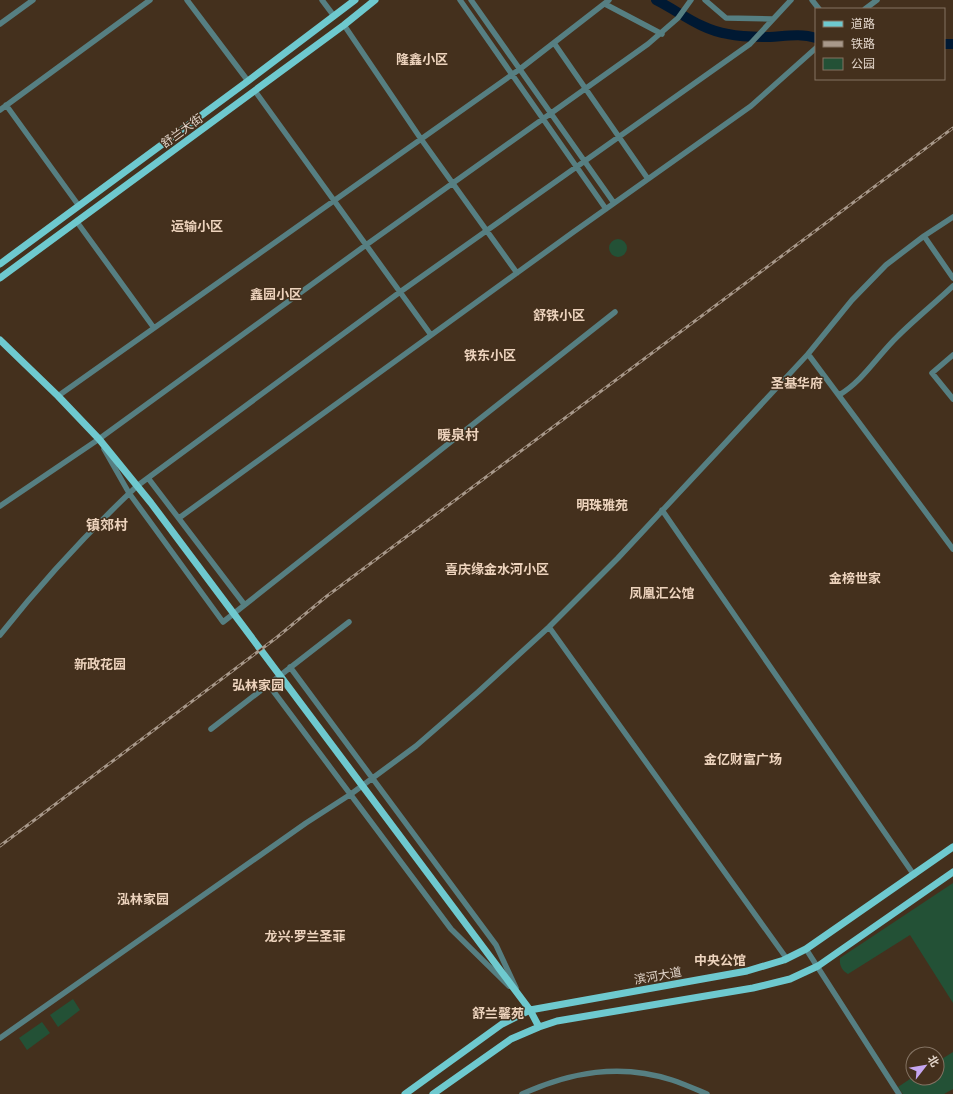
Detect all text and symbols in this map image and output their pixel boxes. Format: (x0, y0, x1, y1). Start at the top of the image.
legend (815, 8, 945, 80)
text: 道路 (851, 17, 875, 31)
text: 铁路 (851, 37, 875, 51)
district label: 隆鑫小区 (396, 52, 448, 67)
text: 公园 (851, 57, 875, 71)
street label: 舒兰大街 (158, 111, 206, 151)
district label: 运输小区 (171, 219, 223, 234)
district label: 鑫园小区 (250, 287, 302, 302)
district label: 舒铁小区 (533, 308, 585, 323)
district label: 铁东小区 (464, 348, 516, 363)
district label: 圣基华府 (771, 376, 823, 391)
district label: 暖泉村 (437, 427, 479, 444)
district label: 明珠雅苑 (576, 498, 628, 513)
district label: 镇郊村 (86, 517, 128, 534)
district label: 喜庆缘金水河小区 (445, 562, 549, 577)
district label: 金榜世家 (829, 571, 881, 586)
district label: 凤凰汇公馆 (629, 586, 695, 601)
district label: 新政花园 (74, 657, 126, 672)
district label: 弘林家园 (232, 678, 284, 693)
district label: 金亿财富广场 (704, 752, 782, 767)
district label: 泓林家园 (117, 892, 169, 907)
district label: 龙兴·罗兰圣菲 (264, 929, 346, 944)
district label: 中央公馆 (694, 953, 746, 968)
street label: 滨河大道 (633, 965, 683, 987)
district label: 舒兰馨苑 (472, 1006, 524, 1021)
north arrow (905, 1046, 945, 1086)
text: 北 (925, 1053, 942, 1069)

